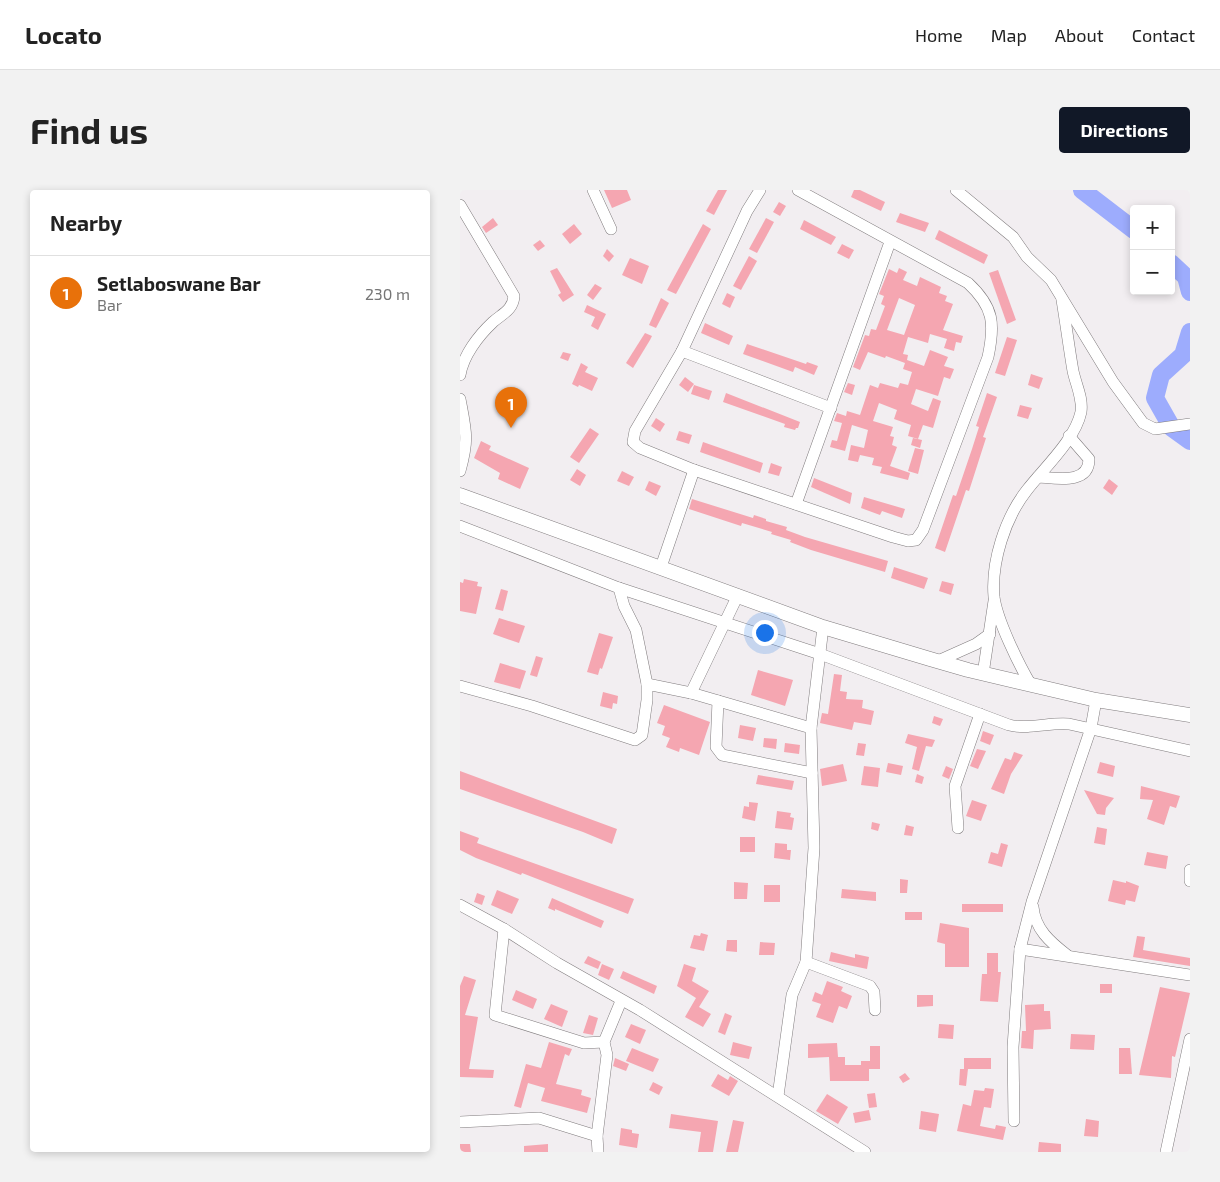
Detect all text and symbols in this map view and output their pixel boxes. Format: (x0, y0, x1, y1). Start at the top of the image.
text: Locato (25, 20, 102, 49)
text: Home (915, 24, 963, 46)
text: Map (991, 24, 1027, 46)
text: About (1055, 24, 1104, 46)
text: Contact (1132, 24, 1195, 46)
button: Directions (1059, 107, 1190, 153)
text: Find us (30, 109, 148, 151)
map controls (1130, 205, 1175, 295)
button: + (1130, 205, 1175, 250)
text: Nearby (50, 210, 122, 235)
button: − (1130, 250, 1175, 295)
text: Setlaboswane Bar (97, 272, 261, 295)
text: 1 (63, 284, 69, 303)
text: 230 m (365, 284, 410, 303)
text: Bar (97, 295, 122, 314)
pin: 1 (495, 387, 527, 428)
your location (752, 620, 778, 646)

